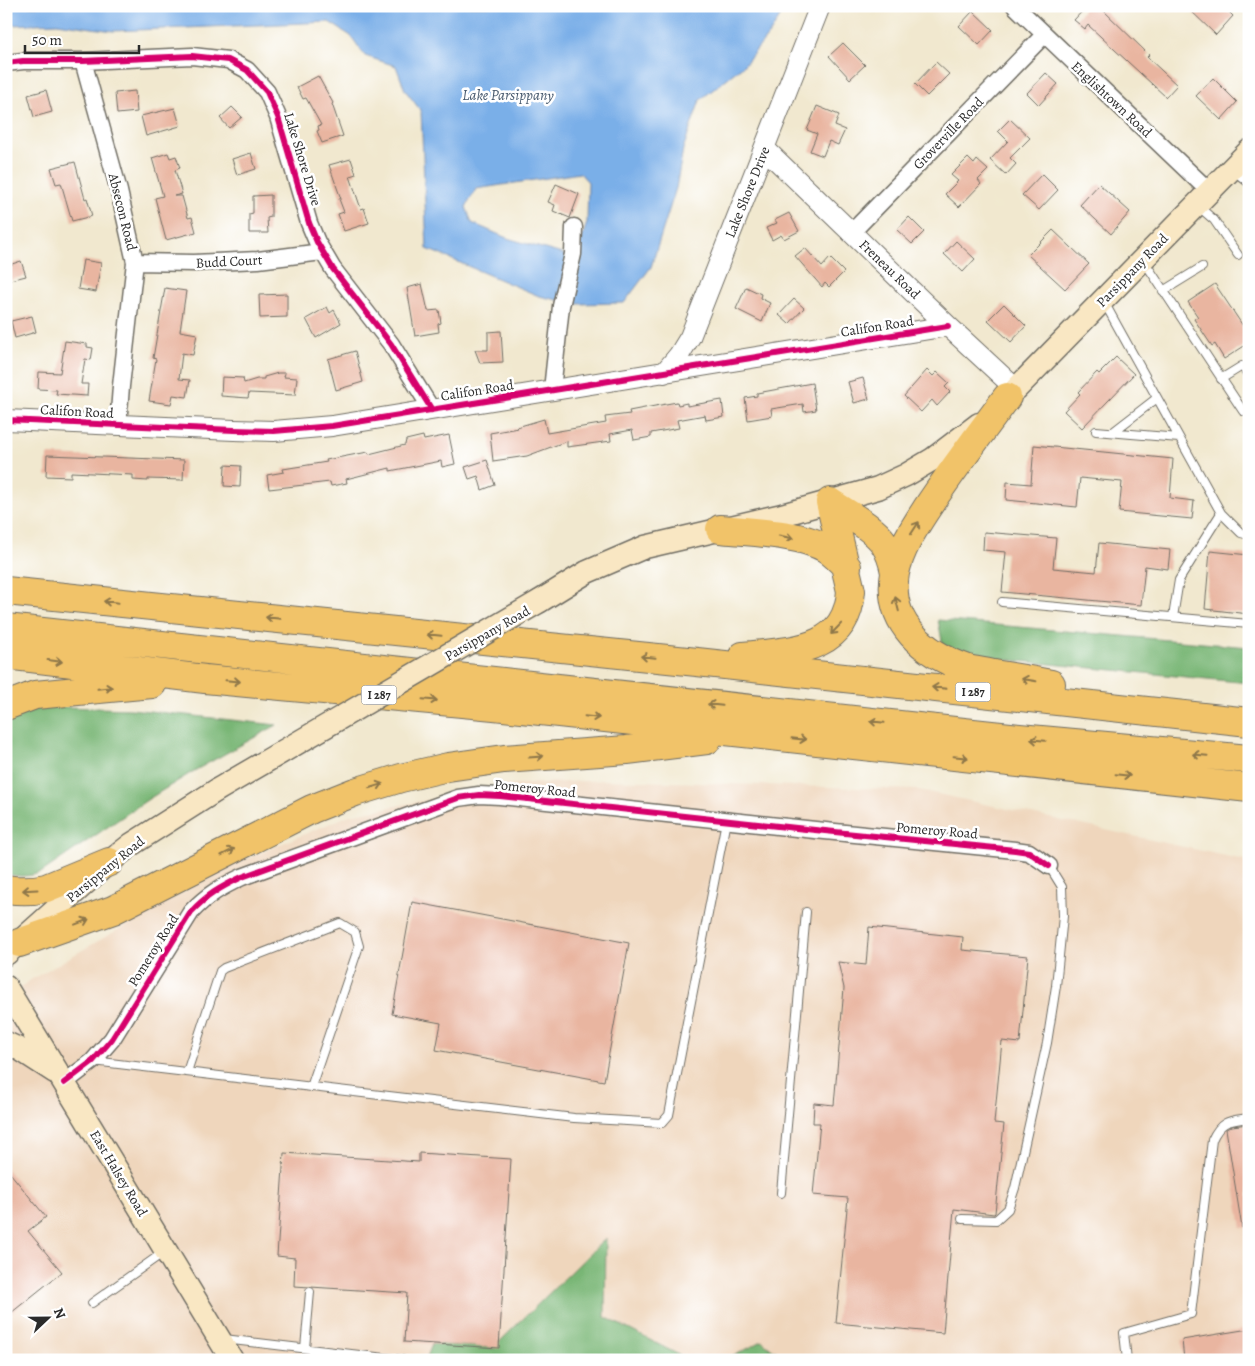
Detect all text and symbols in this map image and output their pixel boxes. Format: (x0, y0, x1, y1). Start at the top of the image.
scale bar (25, 22, 139, 54)
text: 50 m (32, 30, 62, 50)
street label: Englishtown Road (1067, 57, 1156, 142)
water label: Lake Parsippany (462, 85, 554, 105)
street label: Groverville Road (909, 93, 988, 174)
street label: Lake Shore Drive (279, 110, 326, 208)
street label: Lake Shore Drive (721, 144, 774, 241)
street label: Absecon Road (103, 170, 141, 253)
street label: Parsippany Road (1092, 229, 1173, 311)
street label: Freneau Road (855, 235, 925, 304)
street label: Budd Court (195, 250, 263, 273)
street label: Califon Road (839, 311, 915, 342)
street label: Califon Road (439, 375, 515, 406)
street label: Califon Road (40, 400, 115, 423)
one-way arrow (910, 521, 920, 535)
one-way arrow (778, 532, 794, 542)
one-way arrow (103, 597, 119, 606)
one-way arrow (892, 597, 901, 613)
street label: Parsippany Road (441, 601, 534, 666)
one-way arrow (265, 613, 281, 623)
one-way arrow (830, 622, 842, 635)
one-way arrow (427, 630, 443, 640)
one-way arrow (640, 652, 656, 662)
one-way arrow (46, 656, 62, 666)
one-way arrow (1021, 674, 1037, 684)
one-way arrow (225, 677, 241, 686)
road number: I 287 (956, 682, 990, 702)
one-way arrow (97, 683, 113, 693)
one-way arrow (932, 683, 948, 693)
road number: I 287 (362, 686, 396, 704)
one-way arrow (422, 695, 438, 705)
one-way arrow (708, 700, 724, 710)
one-way arrow (583, 712, 599, 722)
one-way arrow (869, 717, 885, 727)
one-way arrow (791, 734, 807, 744)
one-way arrow (1031, 735, 1047, 744)
one-way arrow (1193, 750, 1209, 760)
one-way arrow (527, 752, 543, 762)
one-way arrow (953, 752, 969, 762)
one-way arrow (1114, 770, 1130, 779)
street label: Pomeroy Road (493, 775, 577, 802)
one-way arrow (368, 780, 384, 790)
street label: Pomeroy Road (895, 817, 979, 844)
street label: Parsippany Road (62, 832, 149, 907)
one-way arrow (220, 847, 235, 856)
one-way arrow (23, 886, 39, 895)
street label: Pomeroy Road (124, 910, 183, 990)
one-way arrow (73, 917, 89, 926)
street label: East Halsey Road (85, 1126, 152, 1220)
north arrow (22, 1294, 72, 1344)
text: N (49, 1305, 70, 1322)

